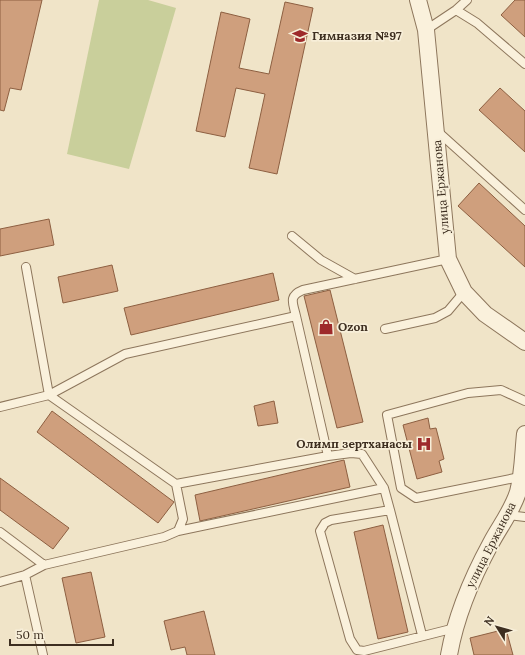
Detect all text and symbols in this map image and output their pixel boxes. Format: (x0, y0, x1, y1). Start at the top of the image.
school or university icon: Гимназия №97 (291, 27, 309, 45)
place label: Гимназия №97 (312, 28, 402, 43)
street label: улица Ержанова (429, 139, 452, 235)
shop icon: Ozon (317, 318, 335, 336)
place label: Ozon (338, 319, 368, 334)
hospital icon: Олимп зертханасы (415, 435, 433, 453)
place label: Олимп зертханасы (296, 436, 412, 451)
street label: улица Ержанова (462, 499, 519, 590)
north arrow (477, 607, 517, 647)
text: N (481, 613, 497, 629)
scale bar (10, 621, 113, 647)
text: 50 m (16, 627, 44, 642)

